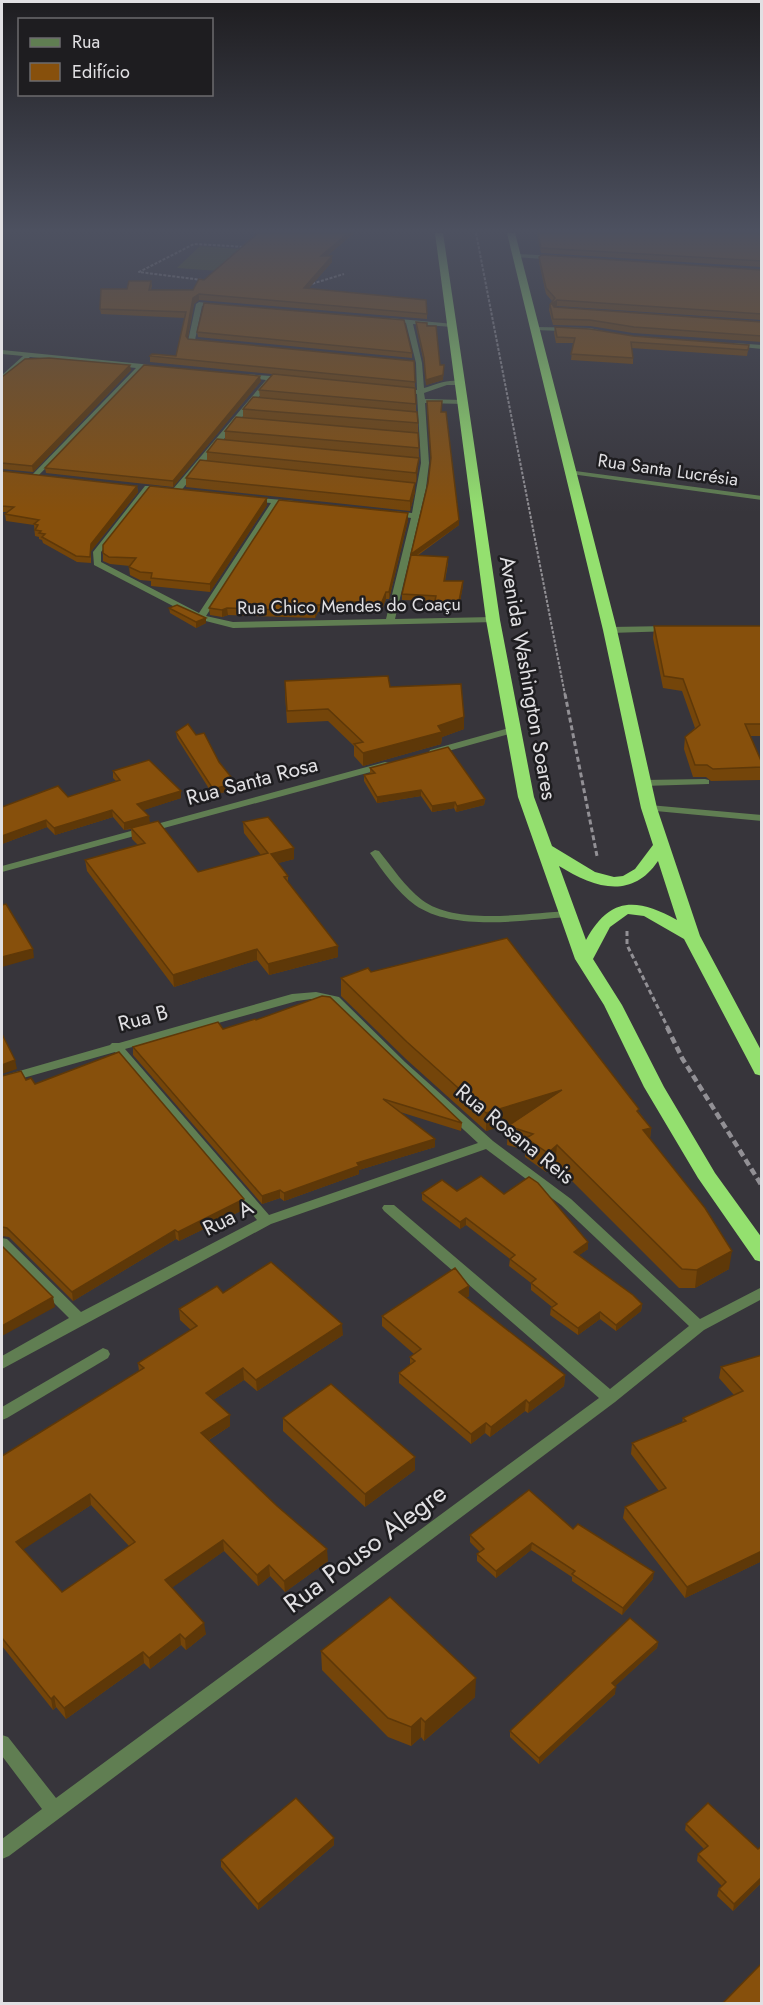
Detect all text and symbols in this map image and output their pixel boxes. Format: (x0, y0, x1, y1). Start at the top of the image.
legend (18, 18, 213, 96)
text: Rua (72, 29, 100, 55)
text: Edifício (72, 59, 130, 85)
street label: Rua Santa Lucrésia (596, 447, 740, 493)
street label: Avenida Washington Soares (492, 554, 564, 802)
street label: Rua Chico Mendes do Coaçu (237, 591, 461, 621)
street label: Rua Santa Rosa (183, 749, 321, 813)
street label: Rua B (115, 997, 171, 1039)
street label: Rua Rosana Reis (449, 1077, 581, 1191)
street label: Rua A (198, 1193, 259, 1243)
street label: Rua Pouso Alegre (275, 1474, 455, 1622)

